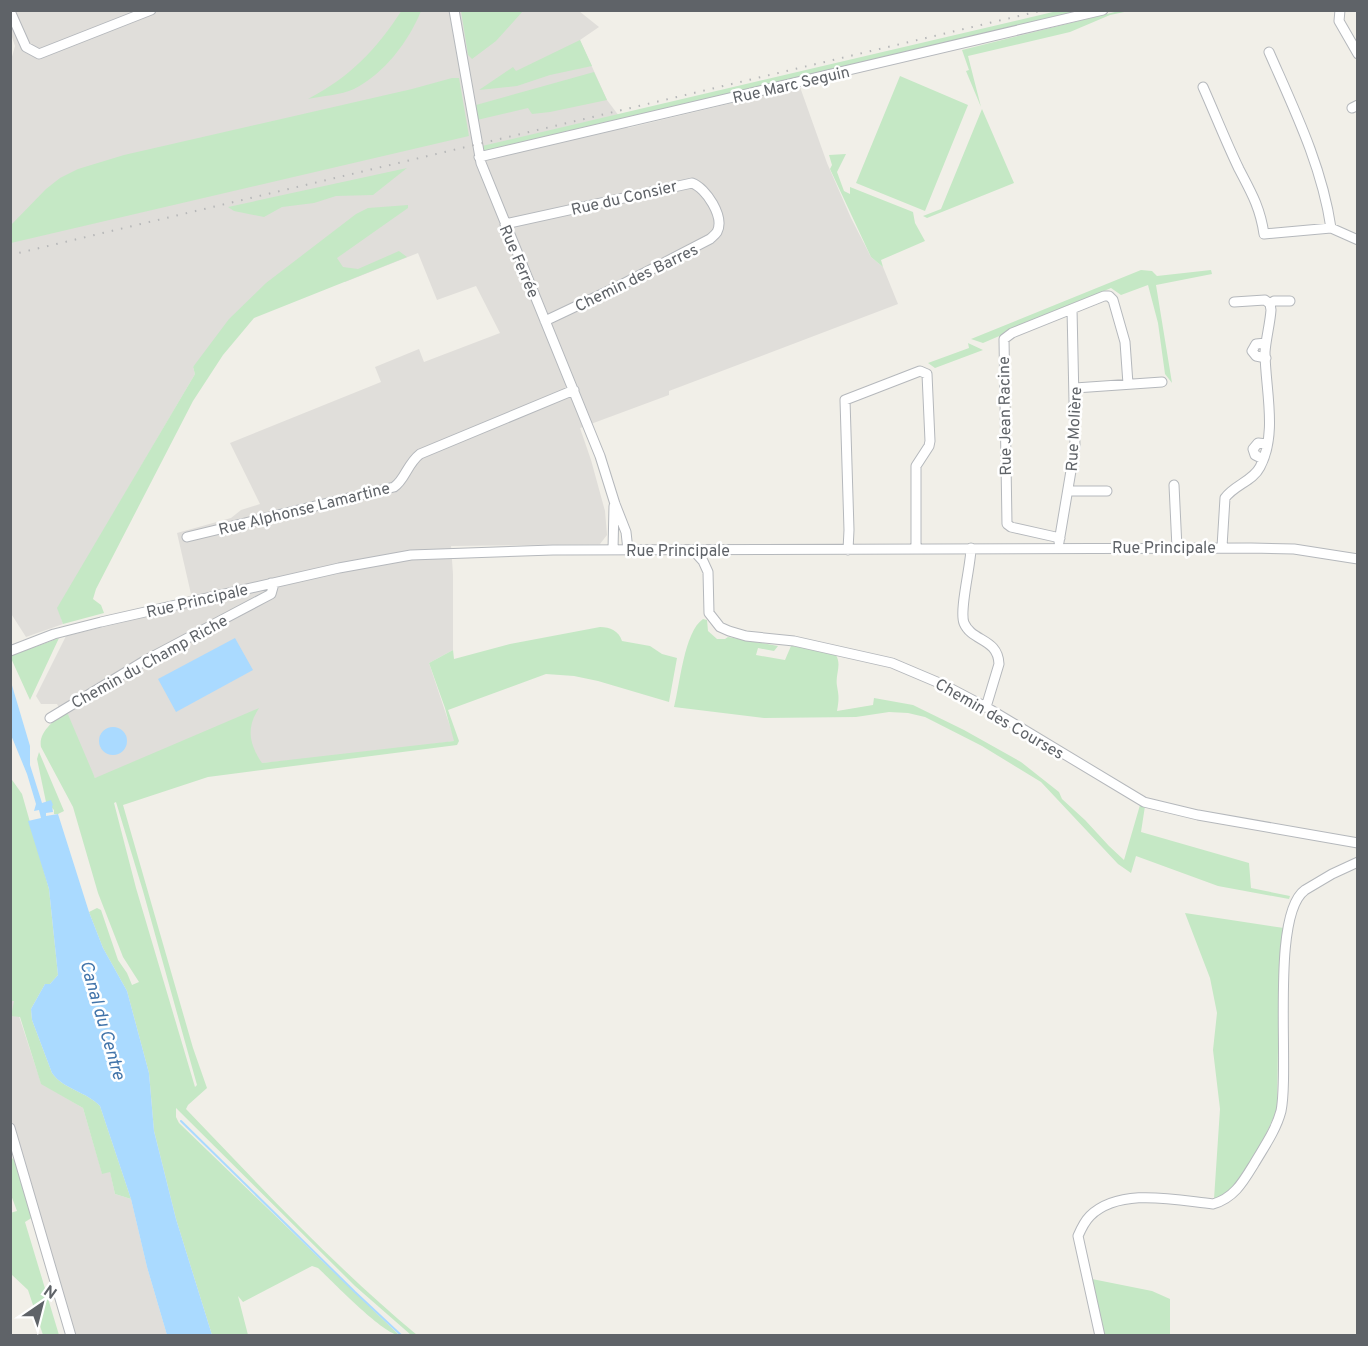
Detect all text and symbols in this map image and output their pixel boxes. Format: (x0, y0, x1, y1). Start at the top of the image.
street label: Rue Marc Seguin (731, 63, 852, 109)
street label: Rue du Consier (569, 177, 679, 221)
street label: Rue Ferrée (494, 222, 542, 301)
street label: Chemin des Barres (572, 240, 702, 317)
street label: Rue Jean Racine (995, 356, 1017, 476)
street label: Rue Molière (1063, 386, 1087, 472)
street label: Rue Alphonse Lamartine (217, 479, 392, 541)
street label: Rue Principale (1112, 539, 1216, 559)
street label: Rue Principale (626, 542, 730, 562)
street label: Rue Principale (145, 581, 250, 623)
street label: Chemin du Champ Riche (68, 611, 232, 714)
street label: Chemin des Courses (931, 675, 1067, 765)
water label: Canal du Centre (74, 958, 130, 1083)
north arrow (12, 1274, 72, 1334)
text: N (39, 1282, 60, 1305)

